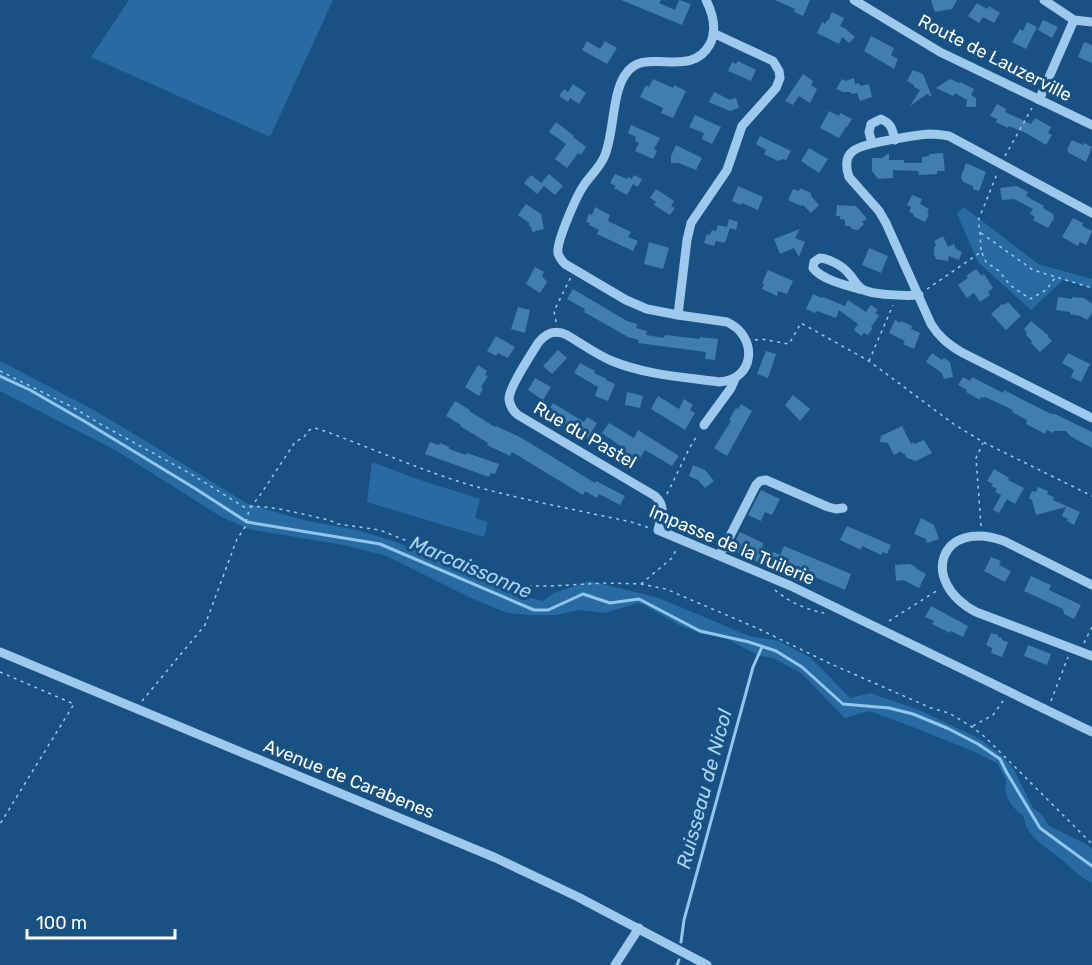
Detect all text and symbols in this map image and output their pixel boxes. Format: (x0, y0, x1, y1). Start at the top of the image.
street label: Route de Lauzerville (914, 10, 1076, 106)
street label: Rue du Pastel (530, 397, 640, 473)
street label: Impasse de la Tuilerie (646, 500, 818, 590)
water label: Marcaissonne (406, 531, 536, 603)
water label: Ruisseau de Nicol (671, 705, 737, 872)
street label: Avenue de Carabenes (260, 735, 438, 823)
scale bar (27, 902, 176, 940)
text: 100 m (36, 912, 87, 934)

